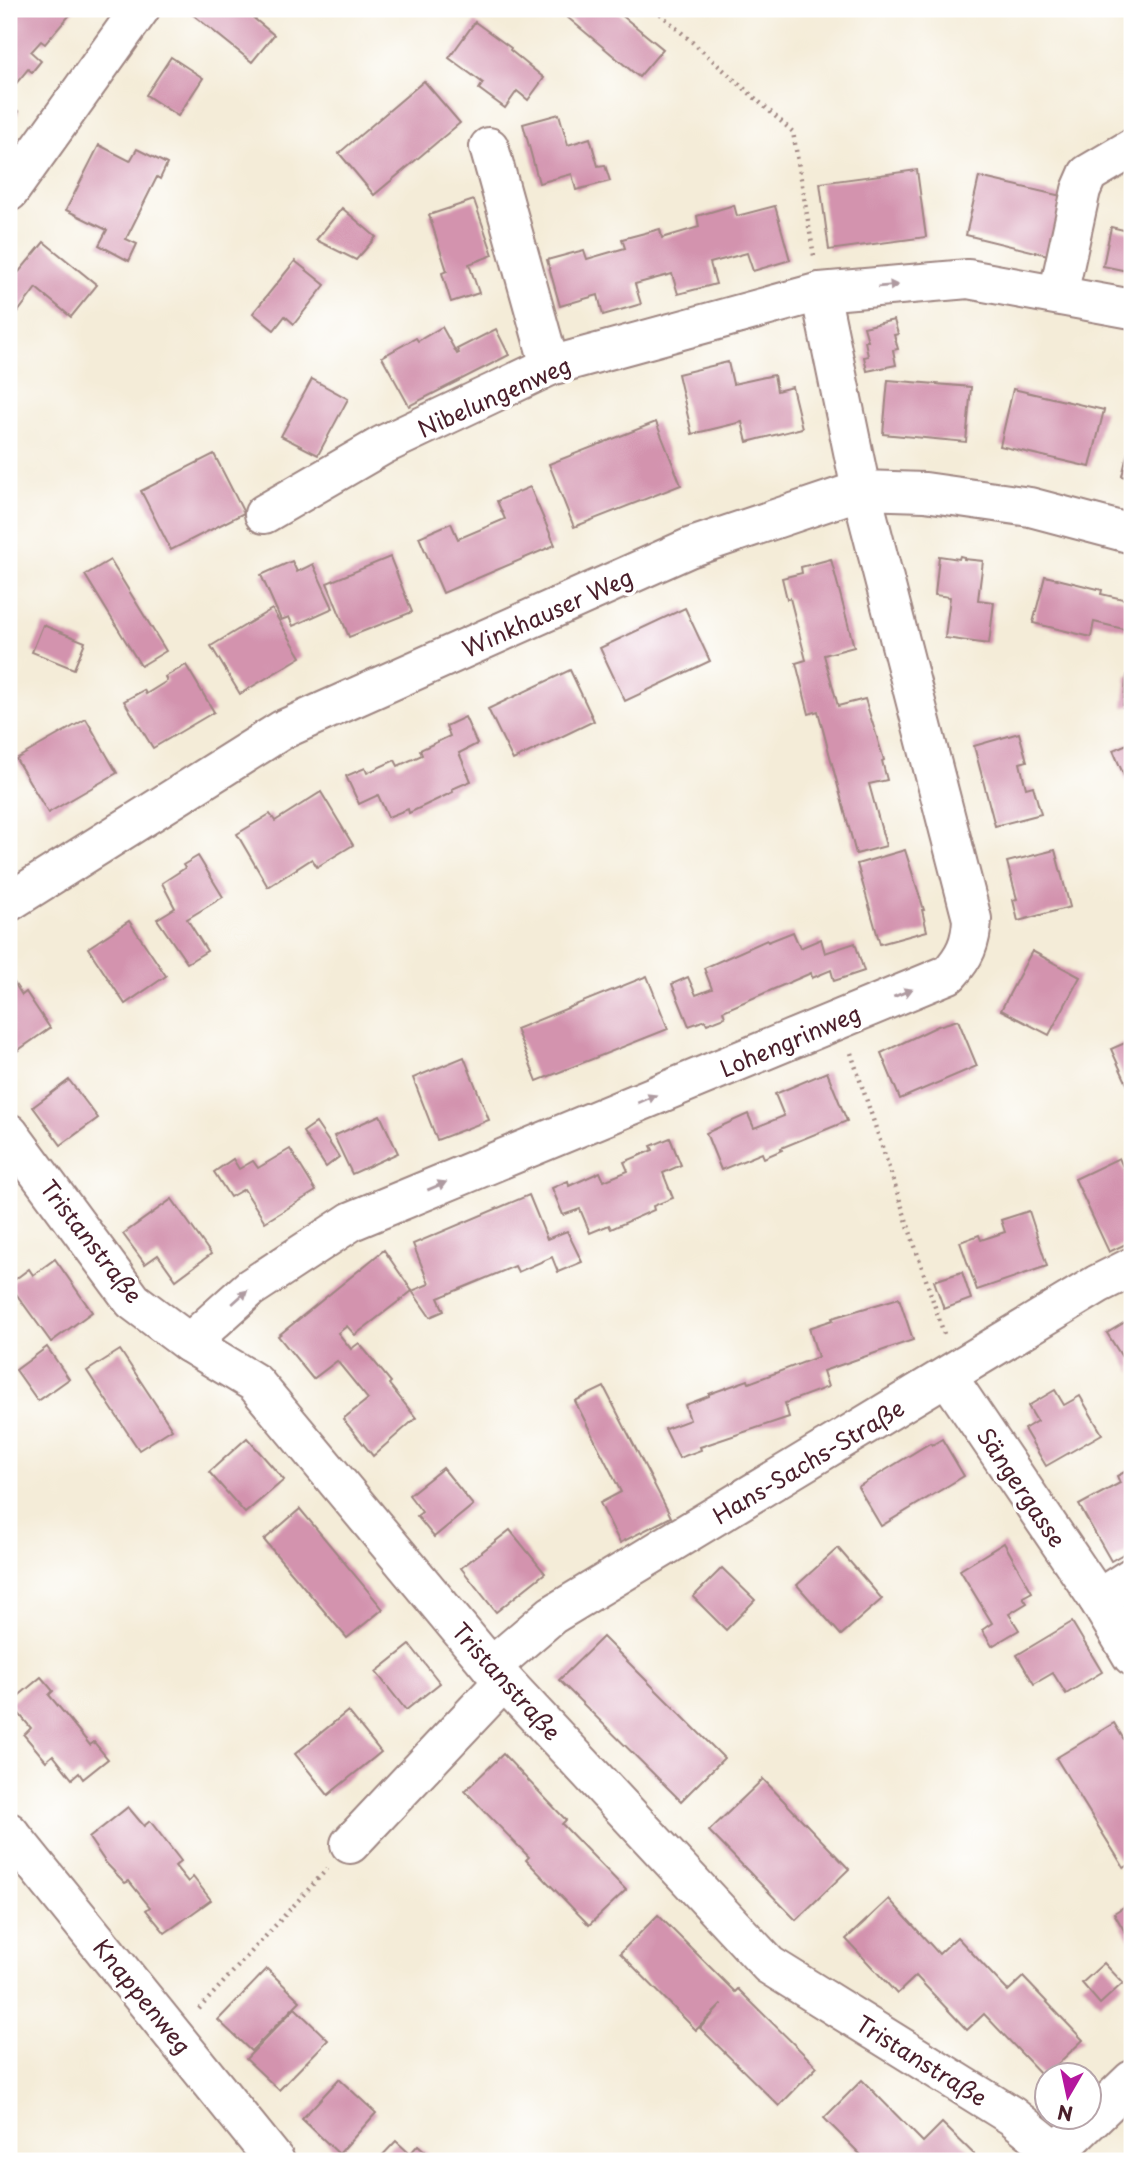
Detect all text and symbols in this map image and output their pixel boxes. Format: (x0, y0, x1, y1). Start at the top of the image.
one-way arrow (877, 280, 899, 291)
street label: Nibelungenweg (412, 347, 576, 445)
street label: Winkhauser Weg (456, 559, 638, 665)
one-way arrow (892, 987, 913, 998)
street label: Lohengrinweg (714, 995, 866, 1085)
one-way arrow (637, 1093, 658, 1104)
street label: Tristanstraße (32, 1172, 152, 1310)
one-way arrow (427, 1180, 447, 1192)
one-way arrow (231, 1289, 249, 1305)
street label: Hans-Sachs-Straße (705, 1390, 911, 1532)
street label: Sängergasse (969, 1420, 1075, 1554)
street label: Tristanstraße (444, 1614, 570, 1748)
street label: Knappenweg (85, 1931, 201, 2061)
street label: Tristanstraße (850, 2006, 994, 2114)
north arrow (1032, 2062, 1102, 2132)
text: N (1056, 2099, 1075, 2129)

